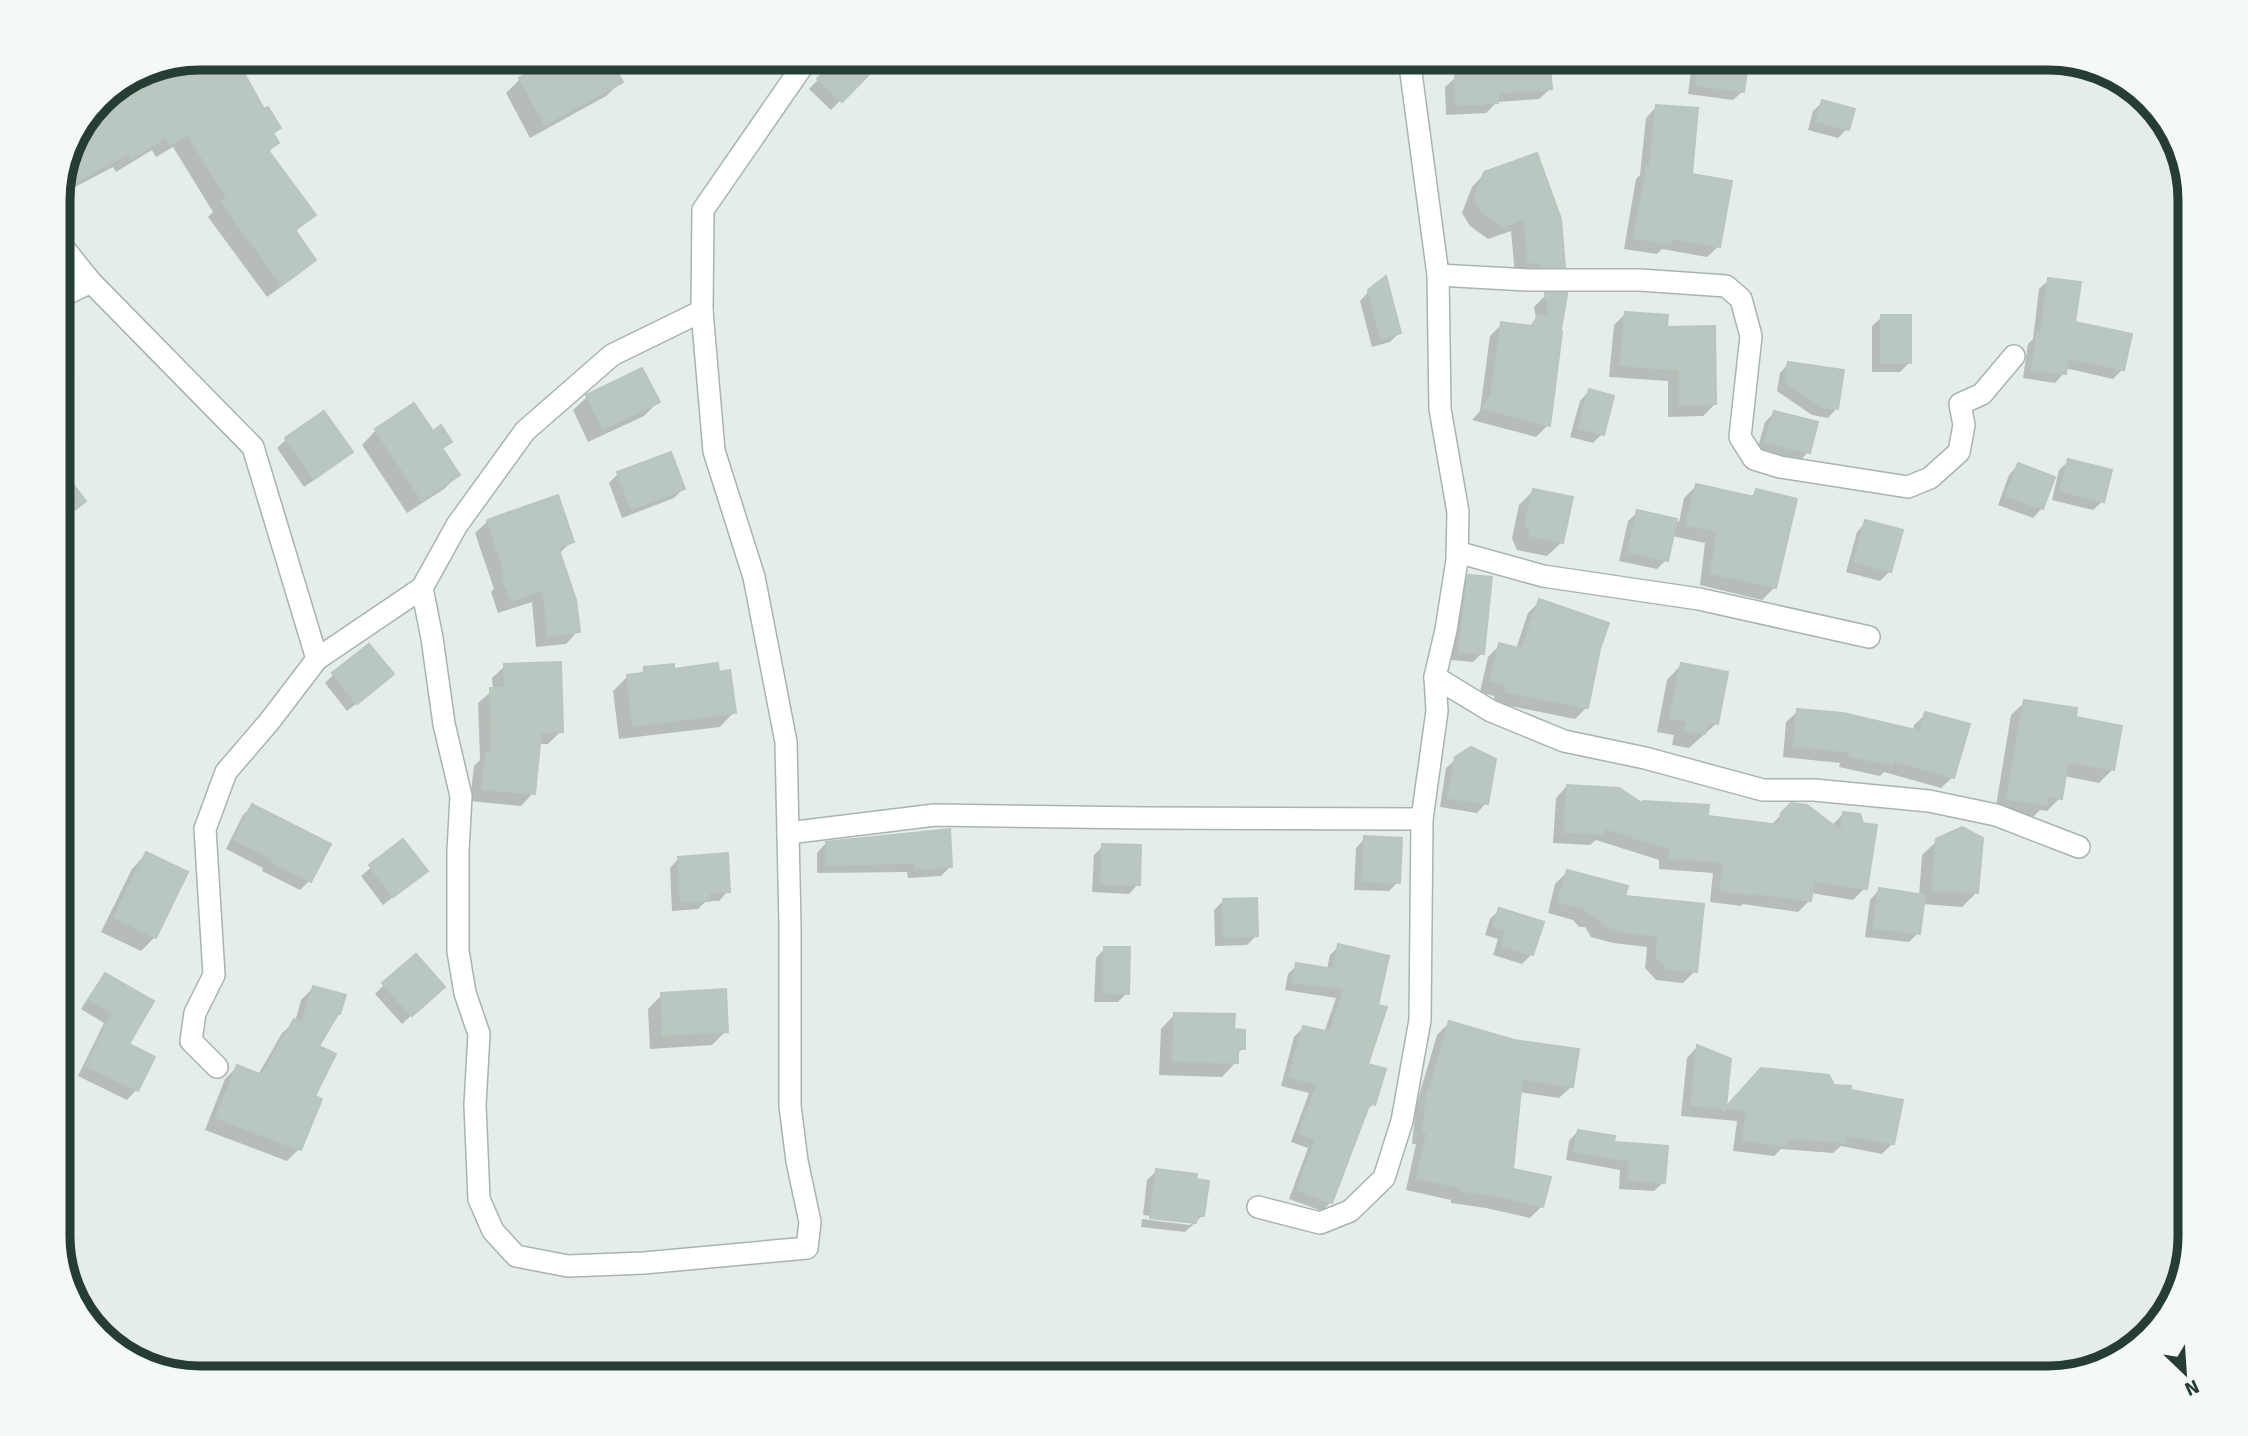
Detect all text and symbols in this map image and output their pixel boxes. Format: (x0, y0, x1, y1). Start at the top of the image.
north arrow (2150, 1338, 2220, 1408)
text: N (2181, 1374, 2203, 1401)

